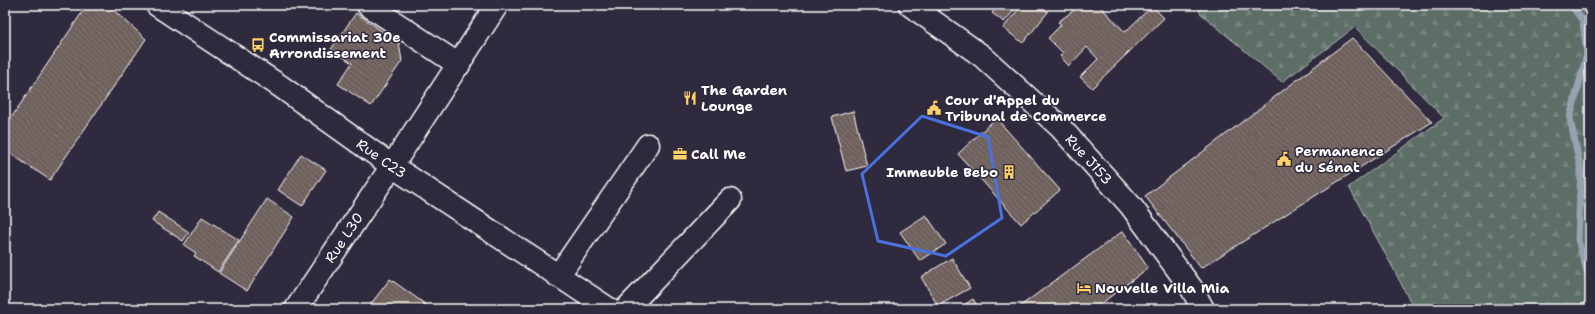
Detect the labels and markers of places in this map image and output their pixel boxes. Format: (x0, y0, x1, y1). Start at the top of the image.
place label: Commissariat 30e Arrondissement (269, 28, 401, 62)
bus stop icon: Commissariat 30e Arrondissement (250, 37, 266, 53)
place label: The Garden Lounge (701, 81, 787, 115)
restaurant icon: The Garden Lounge (682, 90, 698, 106)
place label: Cour d'Appel du Tribunal de Commerce (945, 91, 1107, 125)
public building icon: Cour d'Appel du Tribunal de Commerce (926, 100, 942, 116)
place label: Permanence du Sénat (1295, 142, 1384, 176)
place label: Call Me (691, 145, 746, 163)
office icon: Call Me (672, 146, 688, 162)
public building icon: Permanence du Sénat (1276, 151, 1292, 167)
place label: Immeuble Bebo (886, 163, 998, 181)
building icon: Immeuble Bebo (1001, 164, 1017, 180)
place label: Nouvelle Villa Mia (1095, 279, 1230, 297)
hotel icon: Nouvelle Villa Mia (1076, 280, 1092, 296)

